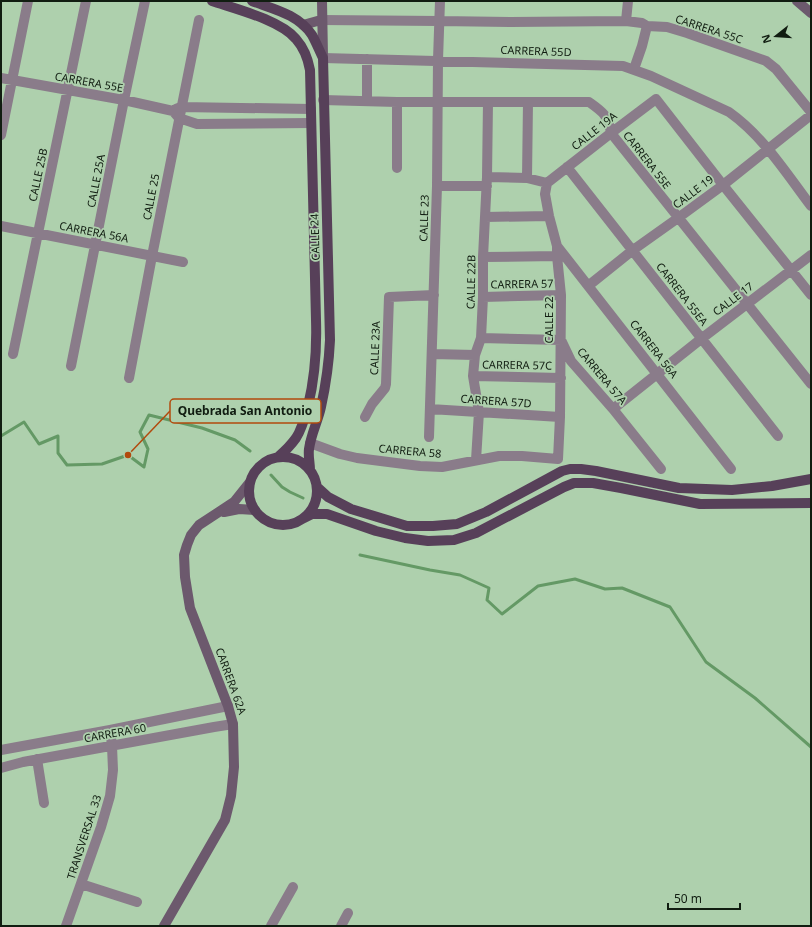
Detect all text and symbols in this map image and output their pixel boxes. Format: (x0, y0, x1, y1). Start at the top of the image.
street label: CARRERA 55C (674, 11, 745, 46)
north arrow (756, 16, 796, 56)
text: N (757, 33, 774, 46)
street label: CARRERA 55D (500, 42, 572, 59)
street label: CARRERA 55E (54, 68, 124, 95)
street label: CALLE 19A (568, 107, 620, 153)
street label: CARRERA 55E (620, 128, 675, 192)
street label: CALLE 25B (25, 147, 50, 203)
street label: CALLE 25A (83, 152, 108, 209)
street label: CALLE 19 (669, 171, 716, 212)
street label: CALLE 25 (139, 172, 162, 221)
street label: CALLE 23 (415, 194, 432, 242)
street label: CALLE 24 (306, 213, 323, 261)
street label: CARRERA 56A (58, 217, 131, 246)
street label: CALLE 22B (463, 255, 478, 309)
street label: CARRERA 55EA (653, 259, 712, 329)
street label: CARRERA 57 (490, 275, 554, 292)
street label: CALLE 17 (709, 278, 756, 319)
street label: CALLE 22 (541, 296, 556, 344)
street label: CARRERA 56A (627, 316, 682, 382)
street label: CALLE 23A (366, 320, 383, 375)
street label: CARRERA 57A (574, 344, 631, 408)
street label: CARRERA 57C (482, 356, 552, 373)
street label: CARRERA 57D (460, 391, 532, 410)
callout: Quebrada San Antonio (170, 399, 321, 423)
text: Quebrada San Antonio (178, 402, 312, 419)
street label: CARRERA 58 (378, 440, 442, 461)
street label: CARRERA 62A (212, 645, 251, 717)
street label: CARRERA 60 (83, 720, 147, 745)
street label: TRANSVERSAL 33 (63, 793, 104, 881)
scale bar (668, 885, 740, 911)
text: 50 m (674, 890, 702, 907)

